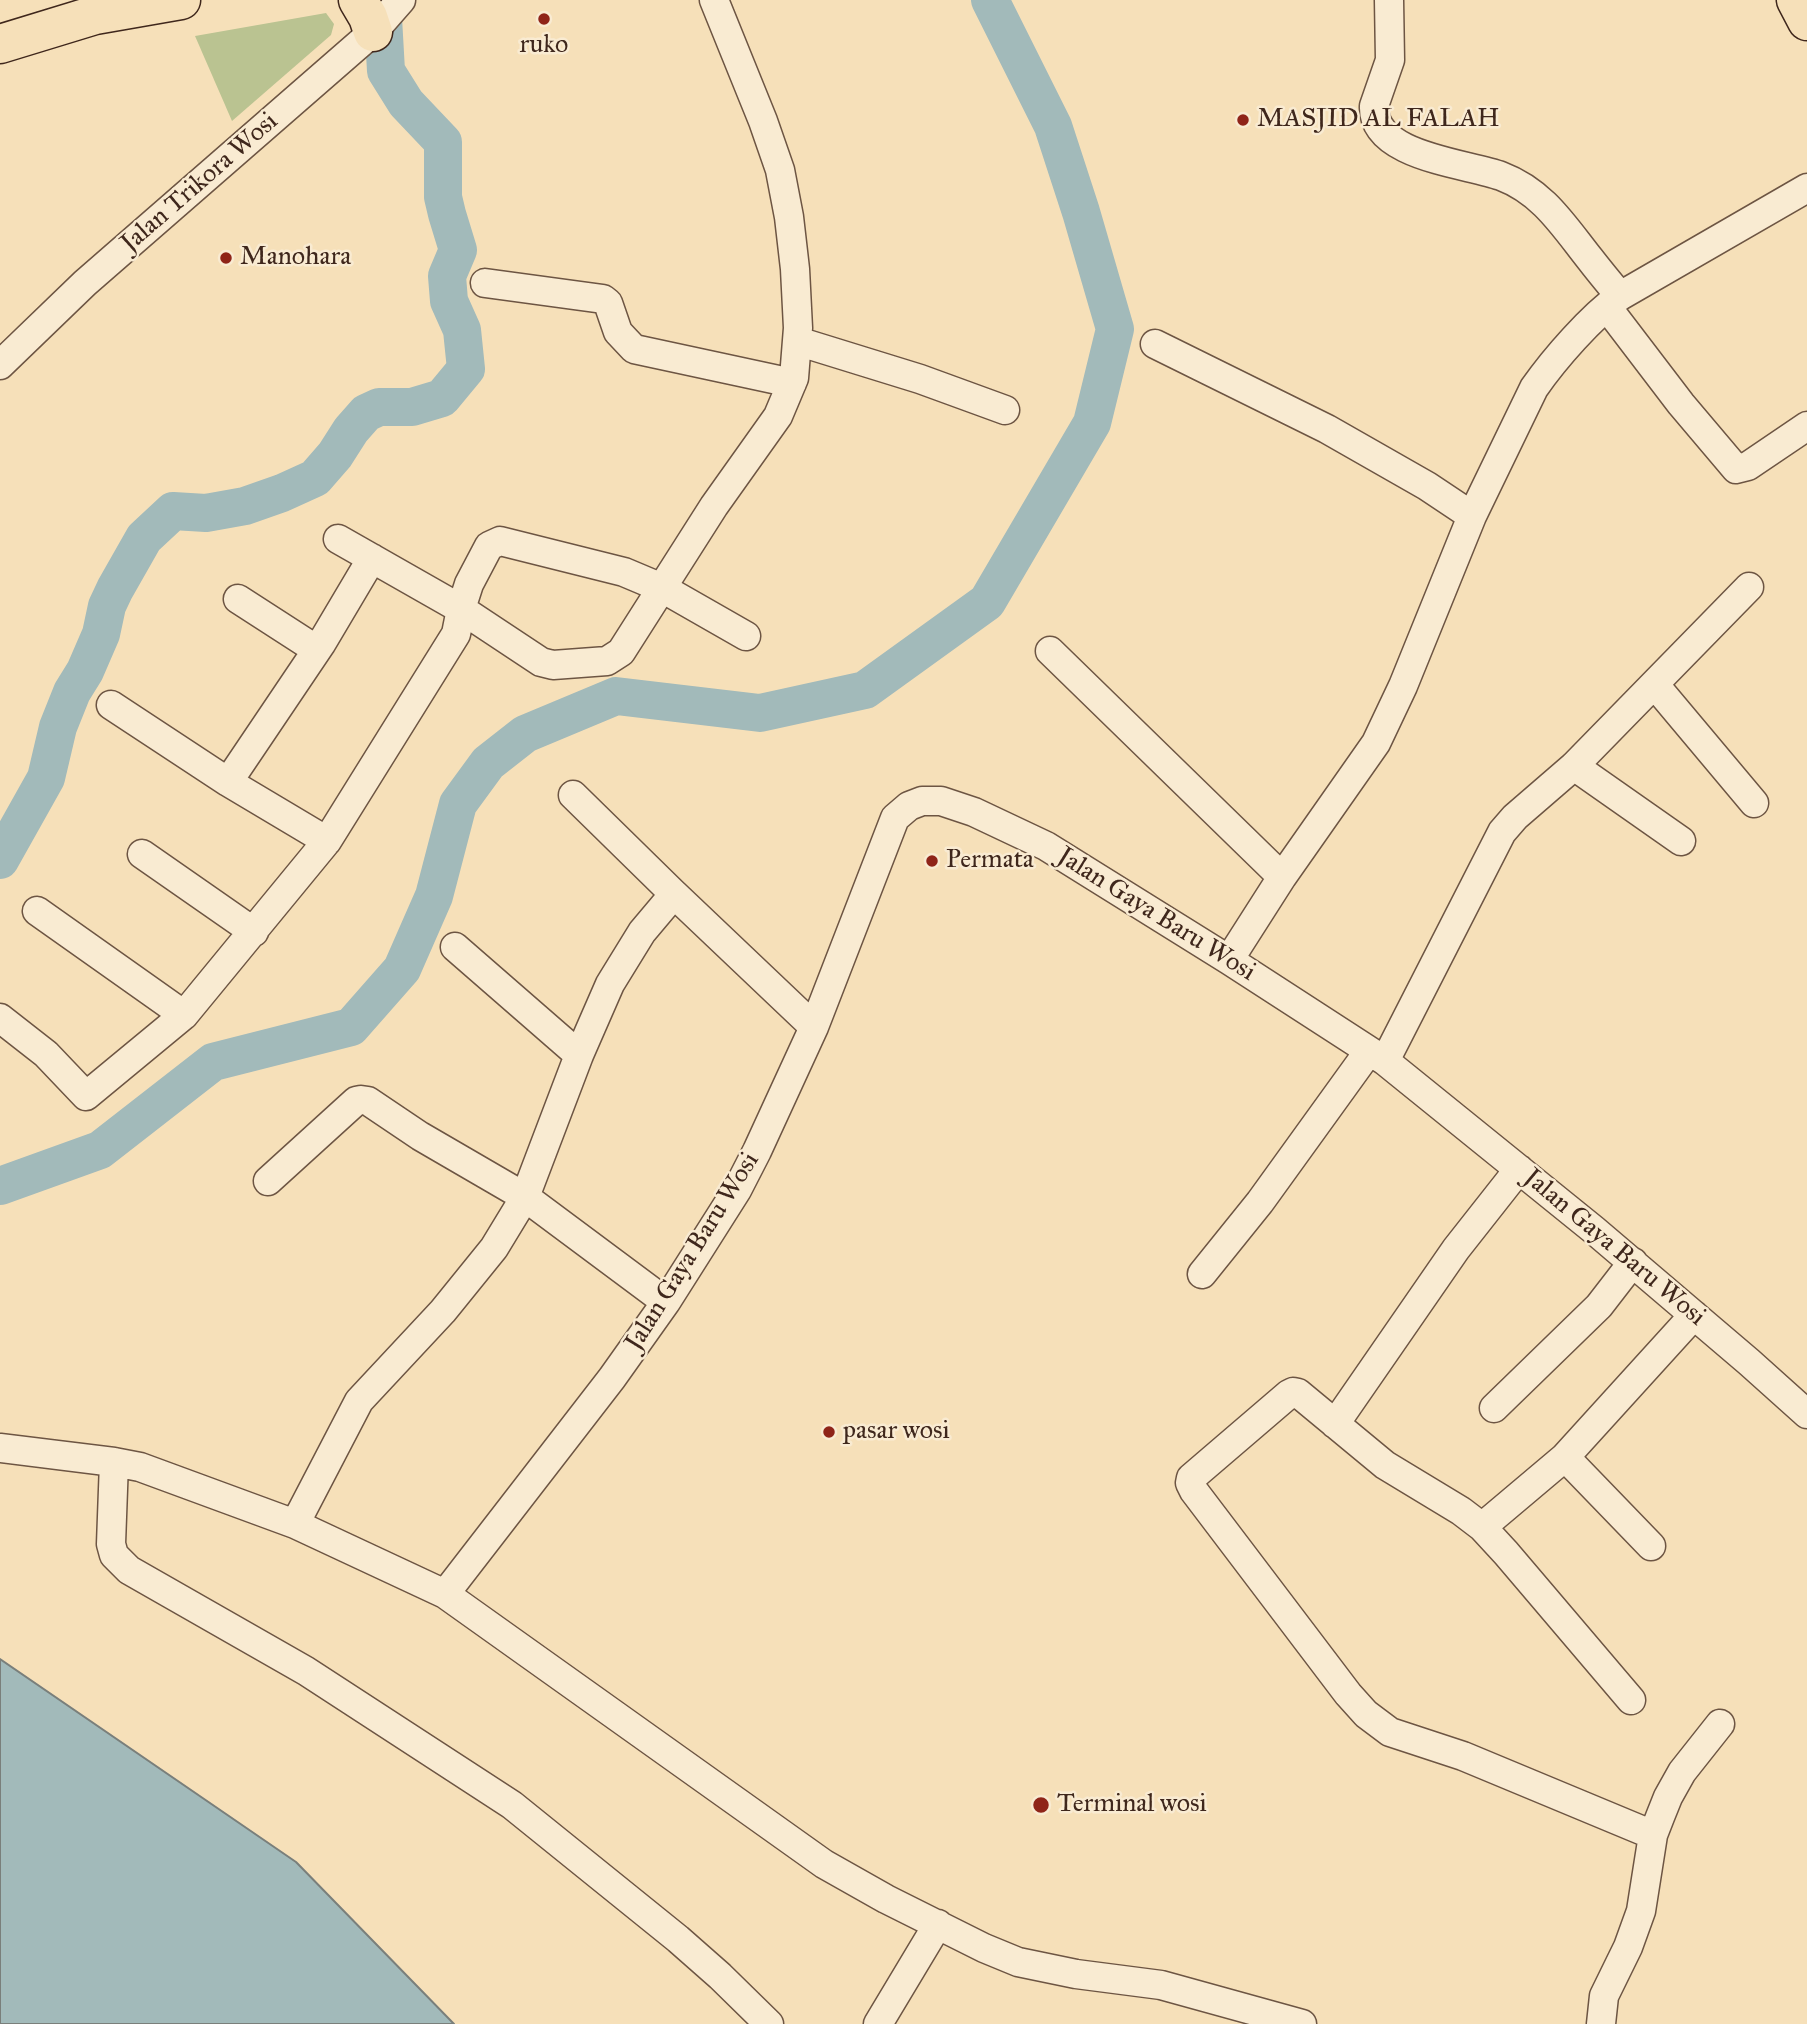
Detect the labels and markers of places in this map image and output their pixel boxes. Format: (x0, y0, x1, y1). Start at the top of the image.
marker: ruko (536, 11, 552, 27)
place label: ruko (520, 30, 568, 62)
place label: MASJID AL FALAH (1257, 104, 1500, 136)
marker: MASJID AL FALAH (1235, 112, 1251, 128)
place label: Manohara (240, 242, 351, 274)
marker: Manohara (218, 250, 234, 266)
place label: Permata (946, 845, 1034, 877)
marker: Permata (924, 853, 940, 869)
place label: pasar wosi (843, 1416, 950, 1448)
marker: pasar wosi (821, 1424, 837, 1440)
place label: Terminal wosi (1057, 1789, 1207, 1821)
marker: Terminal wosi (1031, 1795, 1051, 1815)

